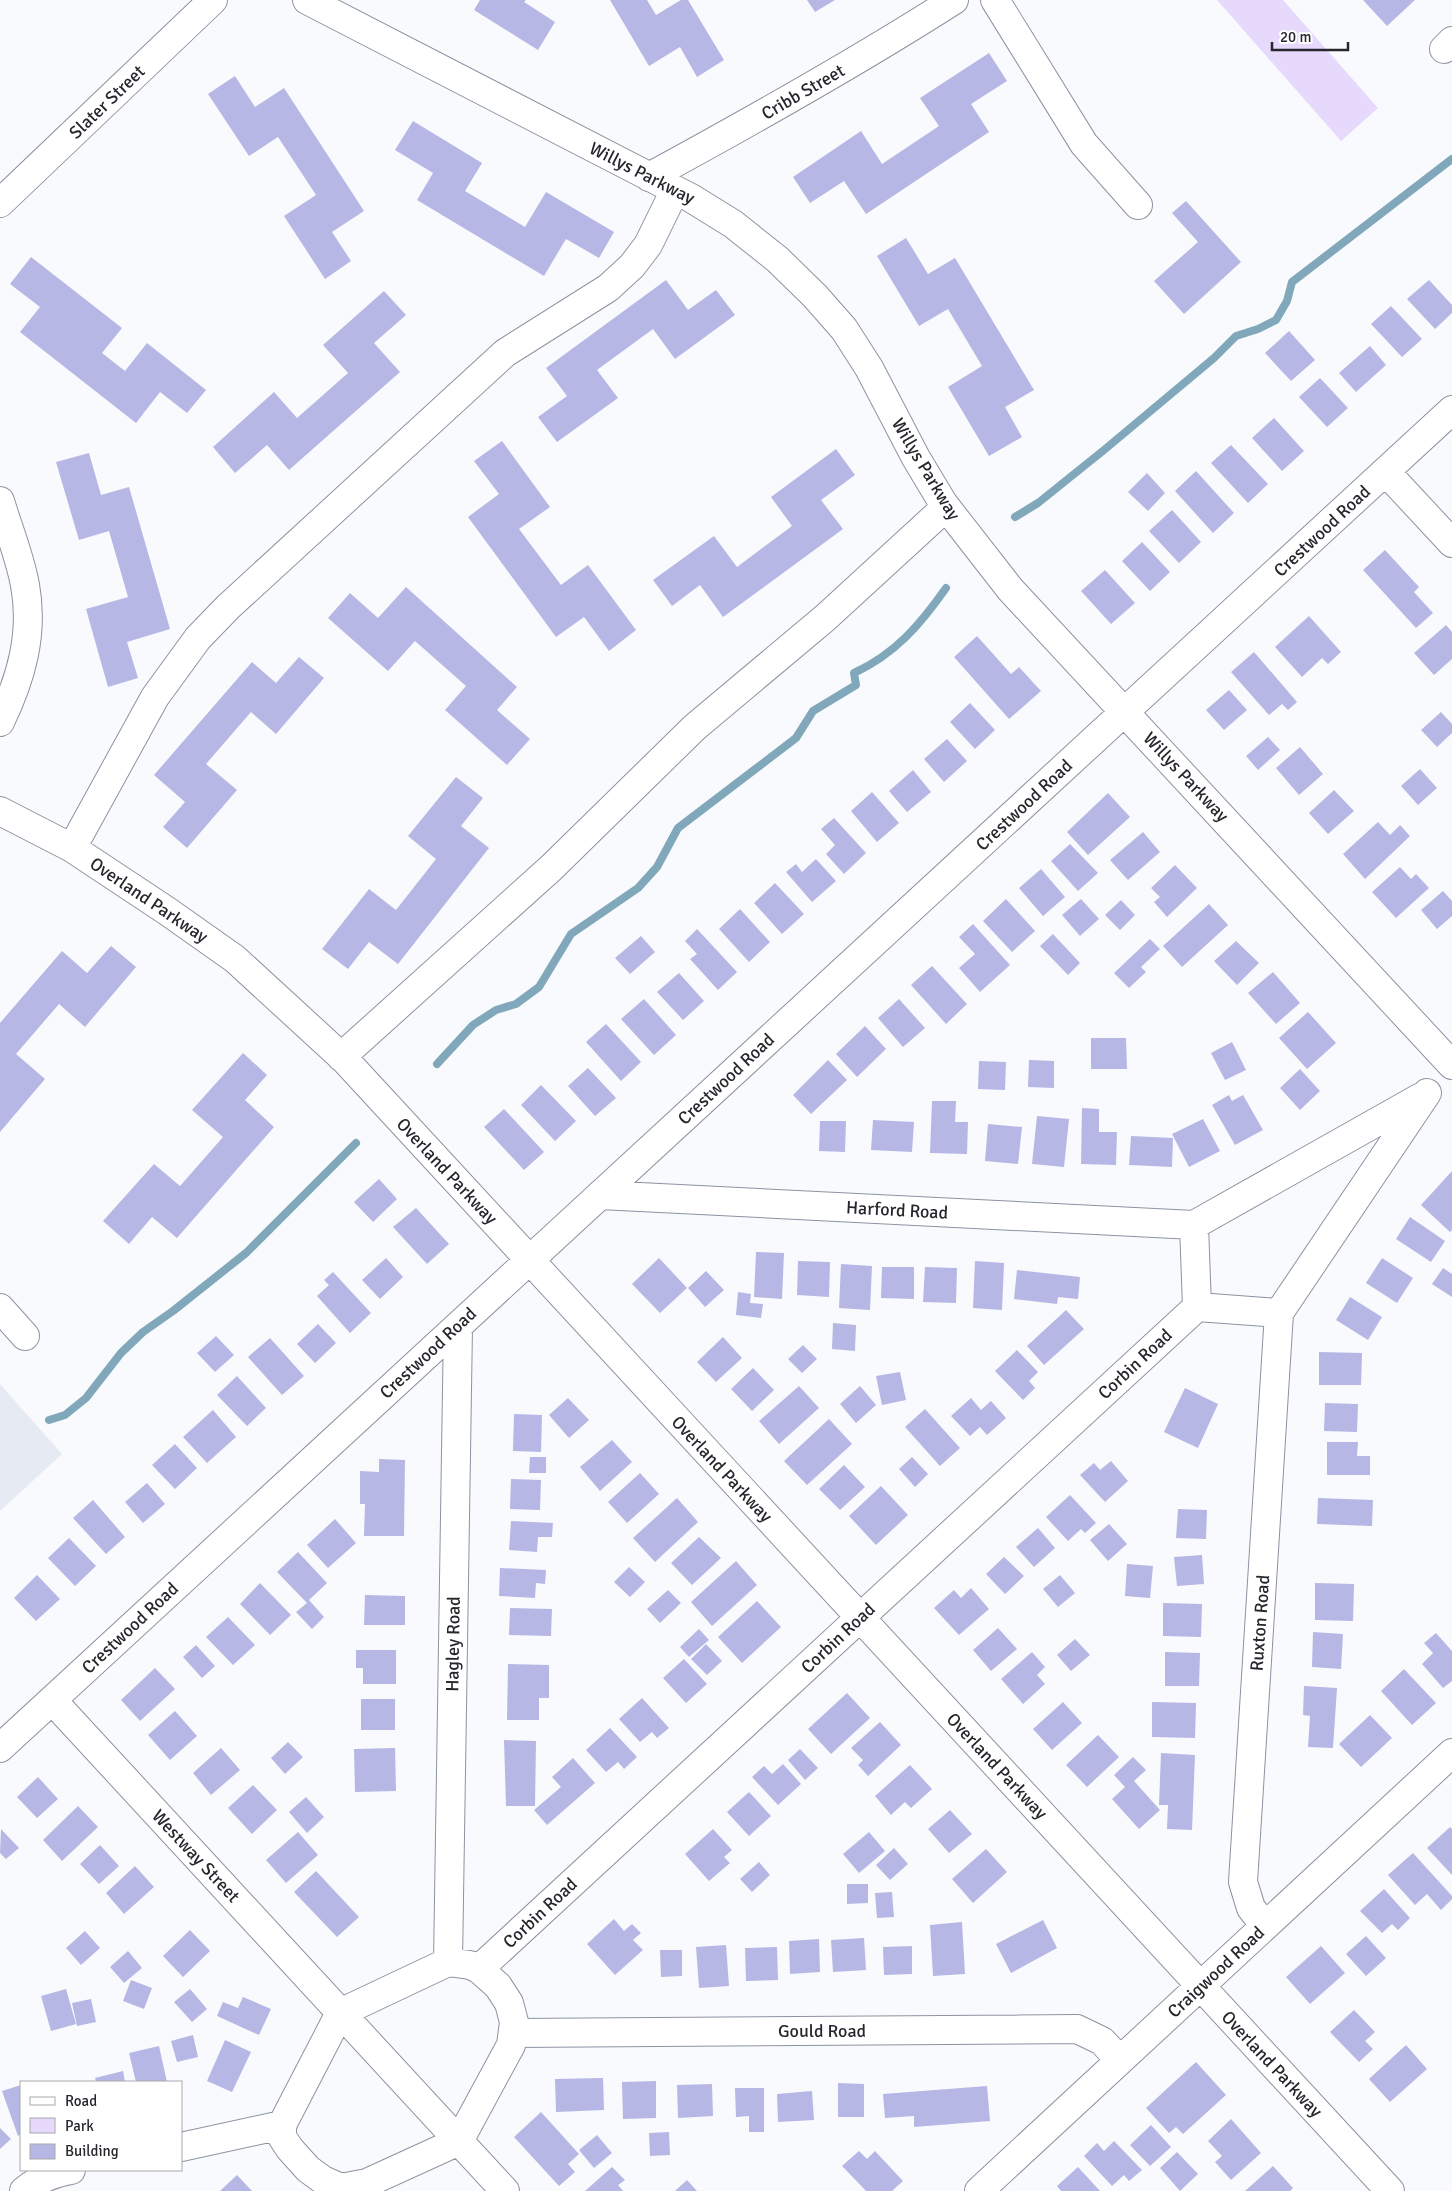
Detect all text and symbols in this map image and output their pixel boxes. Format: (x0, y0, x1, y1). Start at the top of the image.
scale bar (1272, 20, 1348, 52)
text: 20 m (1280, 28, 1311, 46)
street label: Cribb Street (757, 59, 849, 125)
street label: Slater Street (65, 60, 149, 144)
street label: Willys Parkway (586, 137, 699, 209)
street label: Willys Parkway (887, 414, 965, 525)
street label: Crestwood Road (1269, 481, 1375, 581)
street label: Willys Parkway (1139, 727, 1234, 827)
street label: Crestwood Road (971, 755, 1077, 855)
street label: Overland Parkway (86, 852, 213, 948)
street label: Crestwood Road (673, 1029, 779, 1129)
street label: Overland Parkway (392, 1113, 502, 1229)
street label: Harford Road (845, 1196, 949, 1224)
street label: Crestwood Road (375, 1303, 481, 1403)
street label: Corbin Road (1093, 1324, 1177, 1404)
street label: Overland Parkway (667, 1411, 777, 1527)
street label: Ruxton Road (1246, 1574, 1274, 1672)
street label: Crestwood Road (77, 1578, 183, 1678)
street label: Hagley Road (441, 1596, 465, 1692)
street label: Corbin Road (796, 1598, 880, 1678)
street label: Overland Parkway (942, 1708, 1052, 1824)
street label: Westway Street (147, 1805, 245, 1907)
street label: Corbin Road (498, 1873, 582, 1953)
street label: Craigwood Road (1163, 1922, 1269, 2022)
street label: Overland Parkway (1217, 2006, 1327, 2122)
street label: Gould Road (778, 2020, 866, 2042)
legend (20, 2081, 182, 2171)
text: Road (65, 2092, 97, 2110)
text: Park (65, 2117, 94, 2135)
text: Building (65, 2142, 119, 2160)

